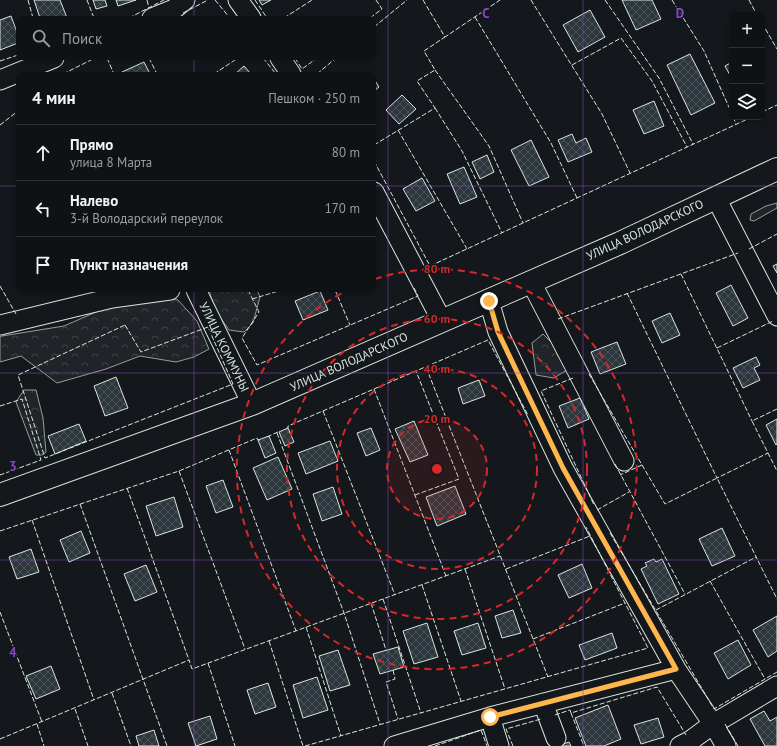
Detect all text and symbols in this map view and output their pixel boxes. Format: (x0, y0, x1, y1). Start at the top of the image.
text: C (482, 5, 490, 22)
text: D (676, 5, 684, 22)
map controls (729, 12, 765, 120)
button: + (729, 12, 765, 48)
search box (16, 16, 376, 60)
icon: search (30, 27, 52, 49)
text: Поиск (62, 29, 102, 48)
button: − (729, 48, 765, 84)
button: layers (729, 84, 765, 120)
text: 4 мин (32, 87, 76, 109)
text: Пешком · 250 m (268, 90, 360, 107)
text: Прямо (70, 135, 113, 154)
icon: ahead (32, 142, 54, 164)
text: 80 m (332, 144, 360, 161)
text: улица 8 Марта (70, 154, 152, 171)
text: Налево (70, 191, 118, 210)
street label: УЛИЦА ВОЛОДАРСКОГО (584, 196, 706, 263)
icon: left (32, 198, 54, 220)
text: 170 m (325, 200, 360, 217)
text: 3-й Володарский переулок (70, 210, 223, 227)
icon: arrive (32, 254, 54, 276)
text: Пункт назначения (70, 255, 188, 274)
text: 80 m (424, 261, 450, 276)
route end (480, 292, 498, 310)
street label: УЛИЦА КОММУНЫ (196, 299, 253, 394)
text: 60 m (424, 311, 450, 326)
street label: УЛИЦА ВОЛОДАРСКОГО (288, 329, 410, 394)
text: 40 m (424, 361, 450, 376)
text: 20 m (424, 411, 450, 426)
text: 3 (9, 458, 17, 475)
centre of rings (430, 462, 444, 476)
text: 4 (9, 644, 17, 661)
route start (481, 708, 499, 726)

